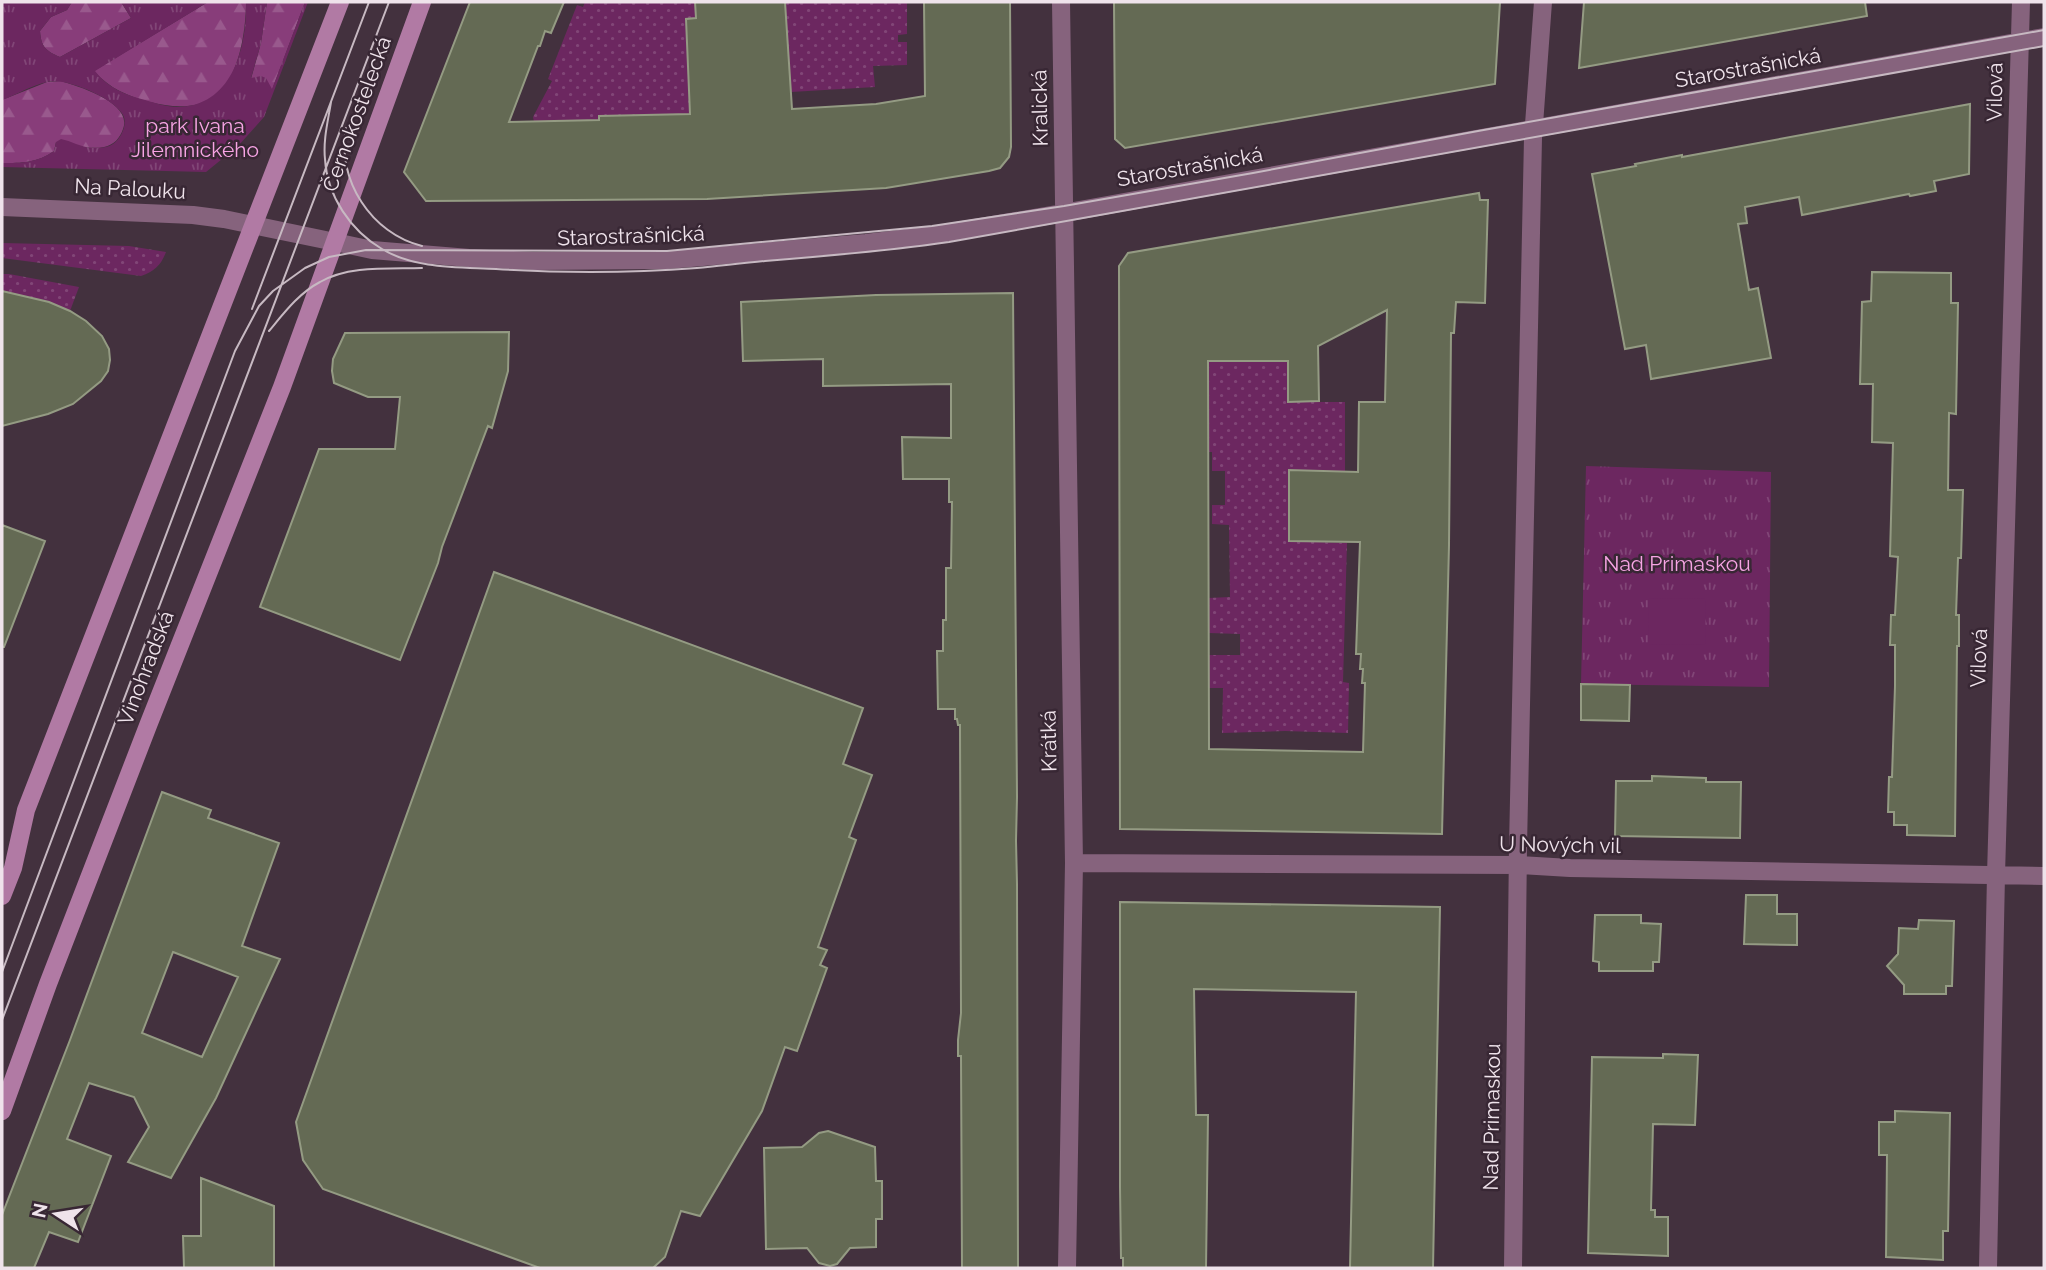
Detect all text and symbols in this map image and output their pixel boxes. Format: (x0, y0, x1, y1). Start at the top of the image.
street label: Černokostelecká (317, 33, 396, 195)
street label: Starostrašnická (1673, 42, 1823, 93)
street label: Vilová (1981, 62, 2008, 122)
street label: Kralická (1026, 69, 1053, 147)
park label: park Ivana Jilemnického (131, 113, 259, 162)
street label: Starostrašnická (1115, 141, 1265, 192)
street label: Na Palouku (74, 173, 186, 204)
street label: Starostrašnická (557, 220, 705, 251)
park label: Nad Primaskou (1603, 551, 1751, 576)
street label: Vinohradská (112, 607, 179, 728)
street label: Vilová (1965, 628, 1992, 688)
street label: Krátká (1035, 710, 1062, 772)
street label: U Nových vil (1499, 831, 1621, 858)
street label: Nad Primaskou (1478, 1043, 1505, 1191)
north arrow (21, 1179, 91, 1249)
text: N (27, 1201, 52, 1220)

